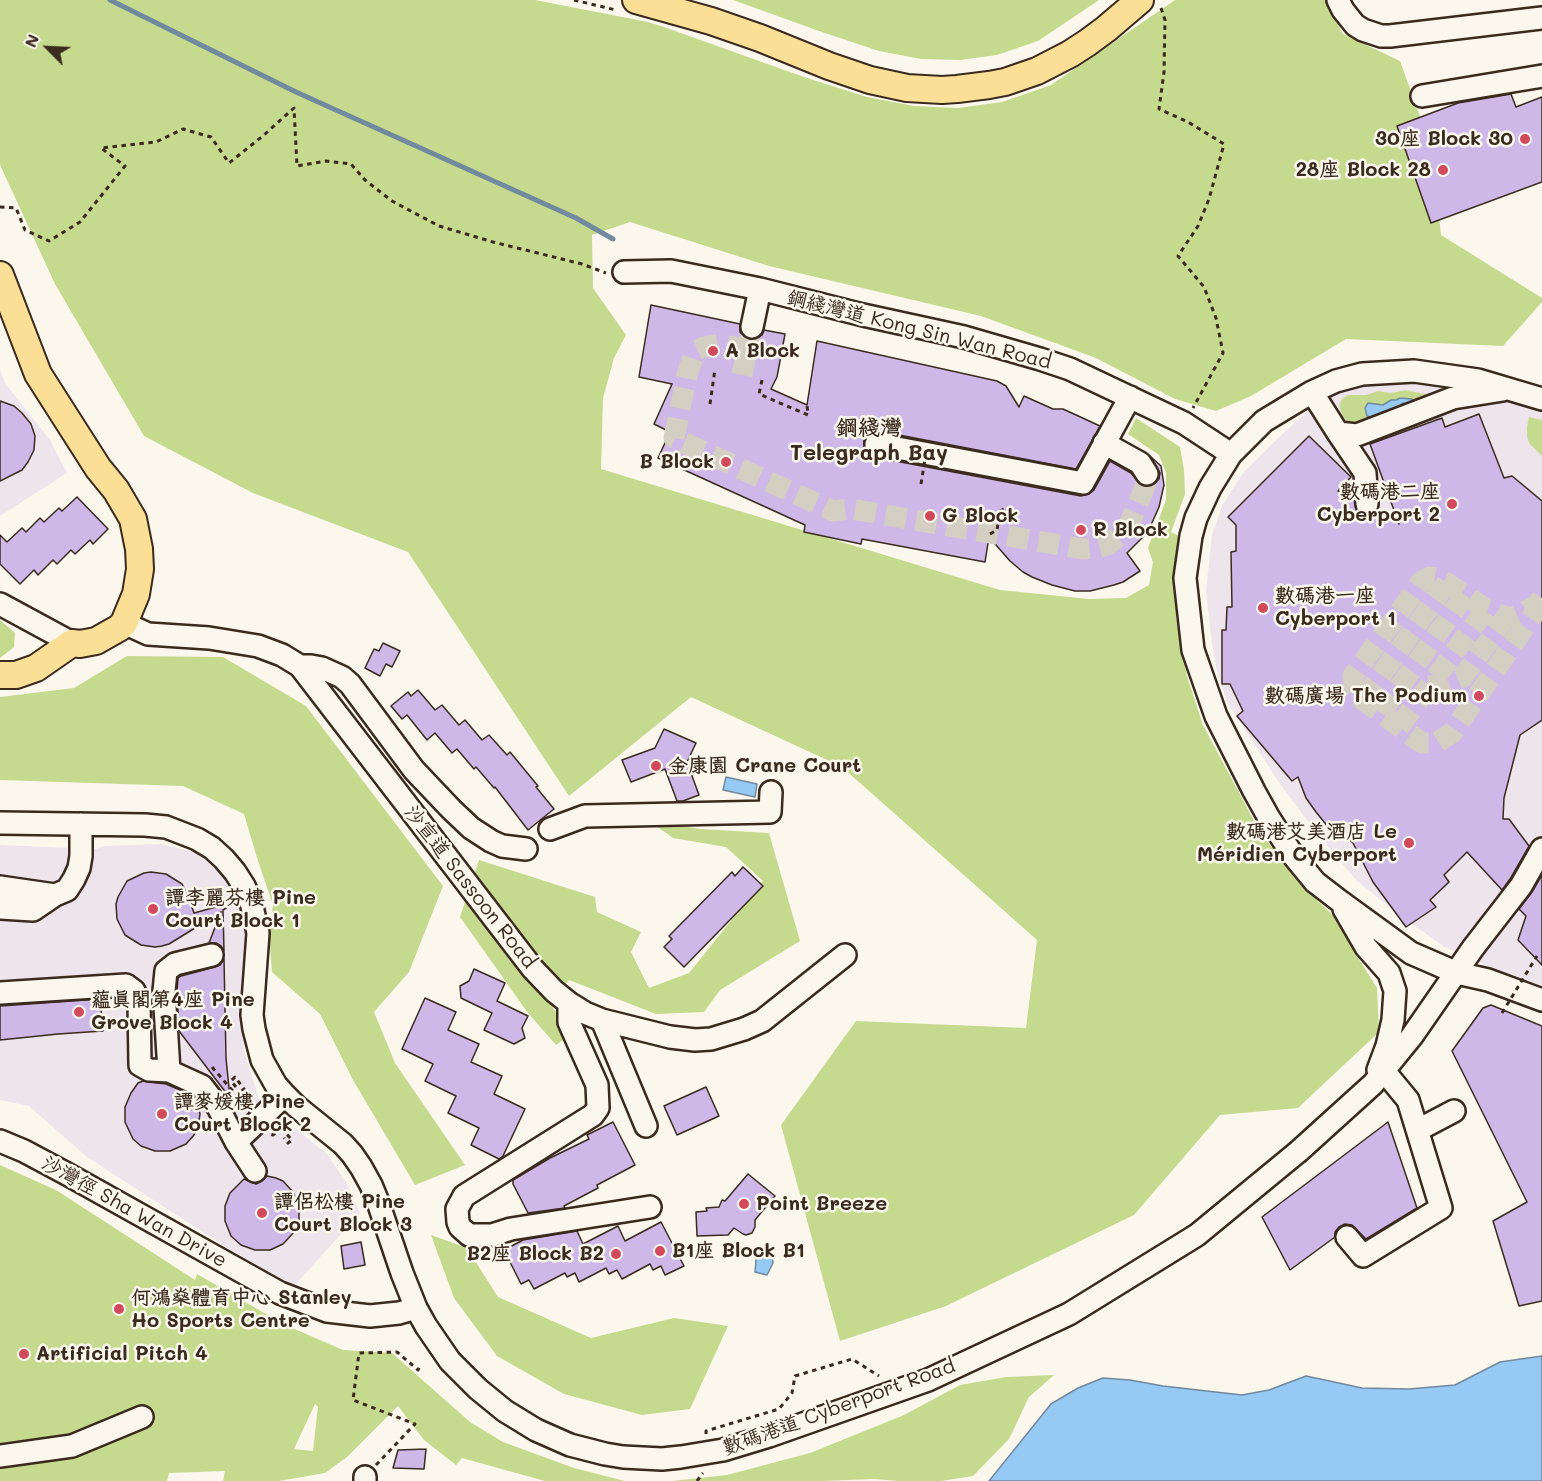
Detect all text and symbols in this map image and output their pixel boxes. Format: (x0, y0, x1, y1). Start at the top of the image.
north arrow (18, 18, 78, 78)
text: N (19, 31, 43, 50)
place label: 30座 Block 30 (1375, 127, 1513, 151)
marker: 30座 Block 30 (1518, 132, 1532, 146)
place label: 28座 Block 28 (1296, 158, 1431, 182)
marker: 28座 Block 28 (1436, 163, 1450, 177)
street label: 鋼綫灣道 Kong Sin Wan Road (784, 285, 1054, 375)
place label: A Block (725, 339, 800, 363)
marker: A Block (706, 344, 720, 358)
district label: 鋼綫灣 Telegraph Bay (790, 415, 948, 466)
place label: B Block (640, 450, 714, 474)
marker: B Block (719, 455, 733, 469)
place label: 數碼港二座 Cyberport 2 (1317, 480, 1440, 527)
marker: 數碼港二座 Cyberport 2 (1445, 497, 1459, 511)
place label: G Block (942, 504, 1018, 528)
marker: G Block (923, 509, 937, 523)
place label: R Block (1093, 518, 1168, 542)
marker: R Block (1074, 523, 1088, 537)
place label: 數碼港一座 Cyberport 1 (1275, 584, 1396, 631)
marker: 數碼港一座 Cyberport 1 (1256, 601, 1270, 615)
place label: 數碼廣場 The Podium (1265, 684, 1467, 708)
marker: 數碼廣場 The Podium (1472, 689, 1486, 703)
place label: 金康園 Crane Court (668, 754, 861, 778)
marker: 金康園 Crane Court (649, 759, 663, 773)
street label: 沙宣道 Sassoon Road (399, 801, 541, 973)
place label: 數碼港艾美酒店 Le Méridien Cyberport (1197, 820, 1397, 867)
marker: 數碼港艾美酒店 Le Méridien Cyberport (1402, 836, 1416, 850)
place label: 譚李麗芬樓 Pine Court Block 1 (165, 886, 316, 933)
marker: 譚李麗芬樓 Pine Court Block 1 (146, 902, 160, 916)
place label: 蘊真閣第4座 Pine Grove Block 4 (91, 988, 255, 1035)
marker: 蘊真閣第4座 Pine Grove Block 4 (72, 1005, 86, 1019)
place label: 譚麥媛樓 Pine Court Block 2 (174, 1090, 311, 1137)
marker: 譚麥媛樓 Pine Court Block 2 (155, 1107, 169, 1121)
street label: 沙灣徑 Sha Wan Drive (37, 1151, 231, 1273)
place label: 譚侶松樓 Pine Court Block 3 (274, 1190, 412, 1237)
place label: Point Breeze (756, 1192, 887, 1216)
marker: Point Breeze (737, 1197, 751, 1211)
marker: 譚侶松樓 Pine Court Block 3 (255, 1206, 269, 1220)
place label: B1座 Block B1 (672, 1239, 805, 1263)
place label: B2座 Block B2 (467, 1242, 604, 1266)
marker: B1座 Block B1 (653, 1244, 667, 1258)
marker: B2座 Block B2 (609, 1247, 623, 1261)
place label: 何鴻燊體育中心 Stanley Ho Sports Centre (131, 1286, 352, 1333)
marker: 何鴻燊體育中心 Stanley Ho Sports Centre (112, 1302, 126, 1316)
place label: Artificial Pitch 4 (36, 1342, 208, 1366)
marker: Artificial Pitch 4 (17, 1347, 31, 1361)
street label: 數碼港道 Cyberport Road (720, 1354, 958, 1460)

